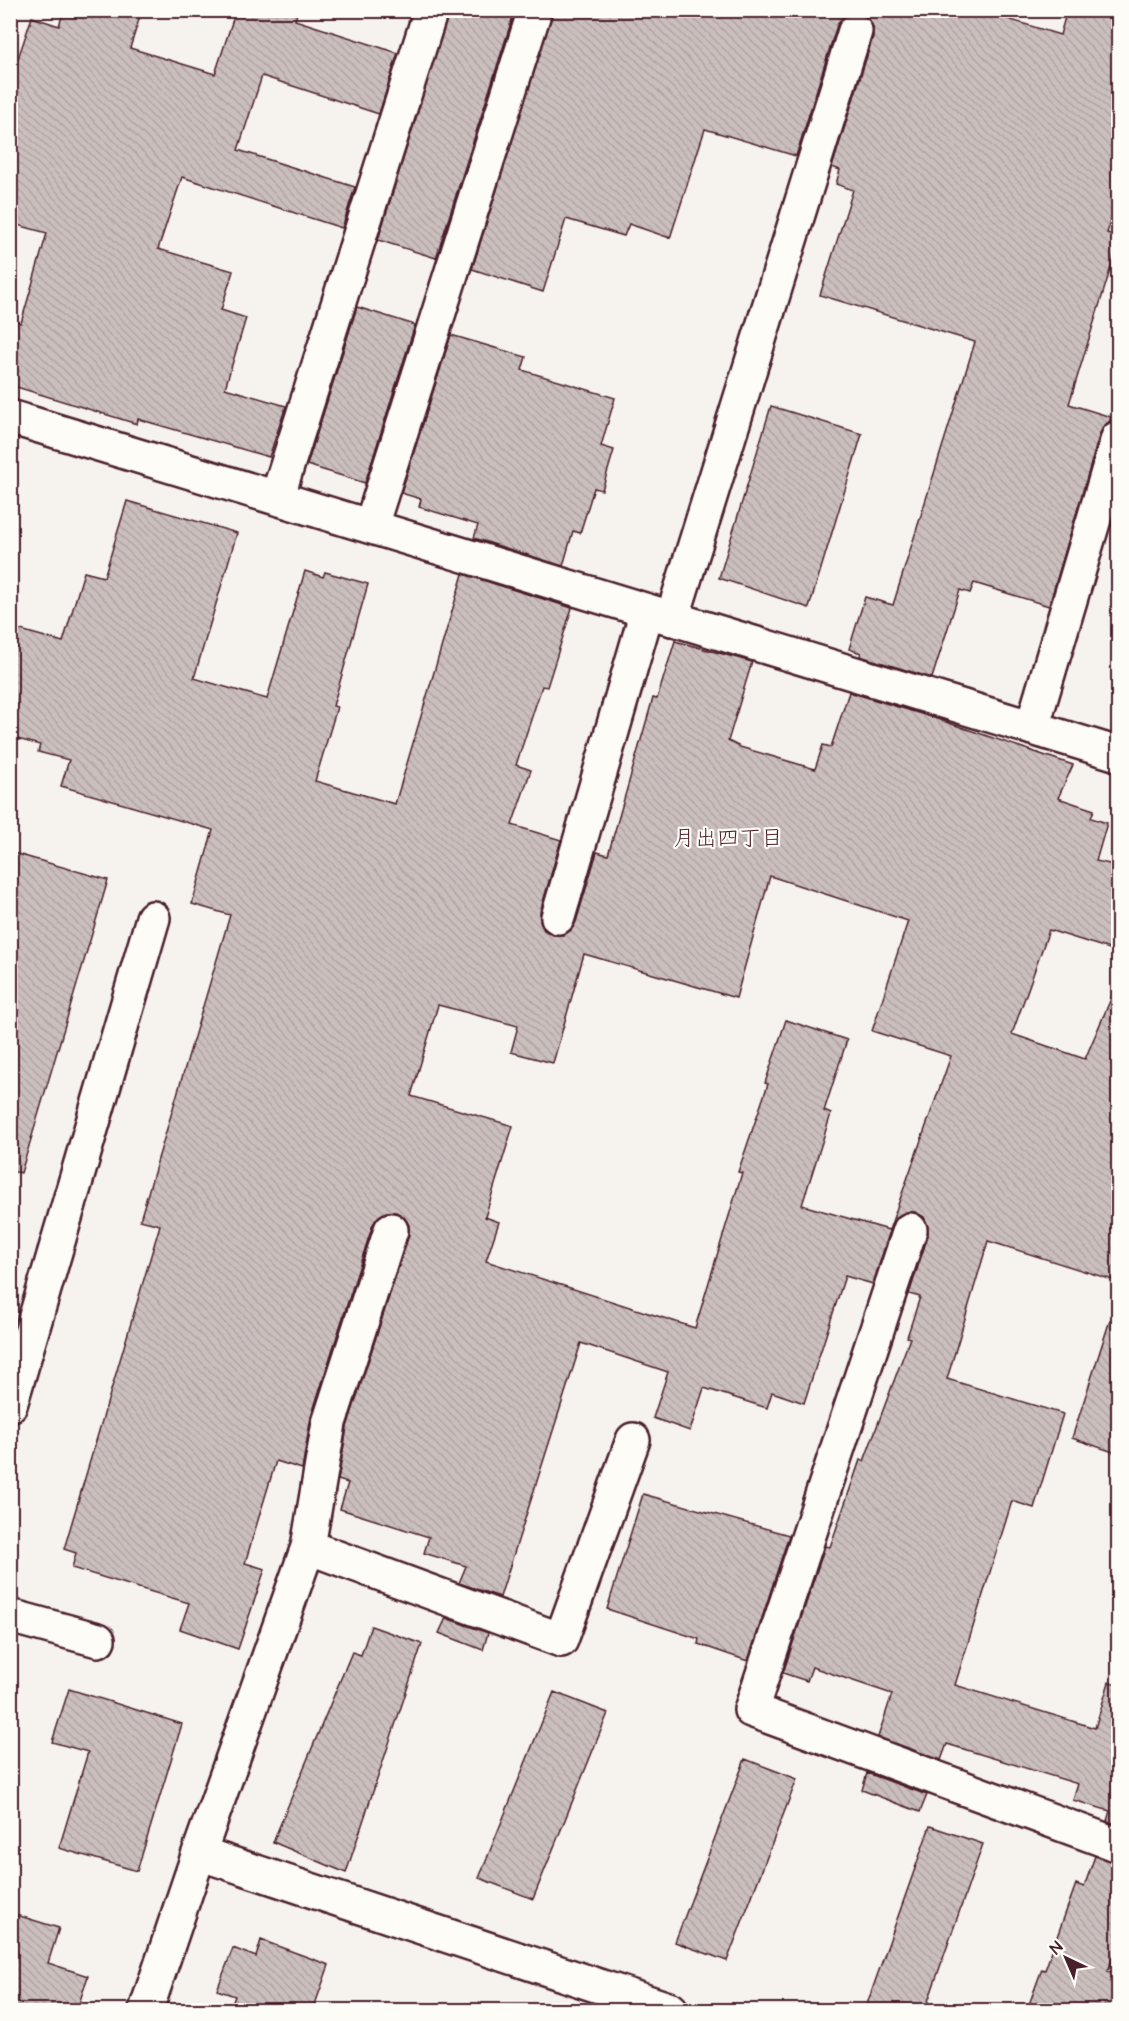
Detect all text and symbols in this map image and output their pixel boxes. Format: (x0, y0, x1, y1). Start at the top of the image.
district label: 月出四丁目 (673, 823, 783, 854)
north arrow (1036, 1928, 1096, 1988)
text: N (1045, 1937, 1068, 1959)

